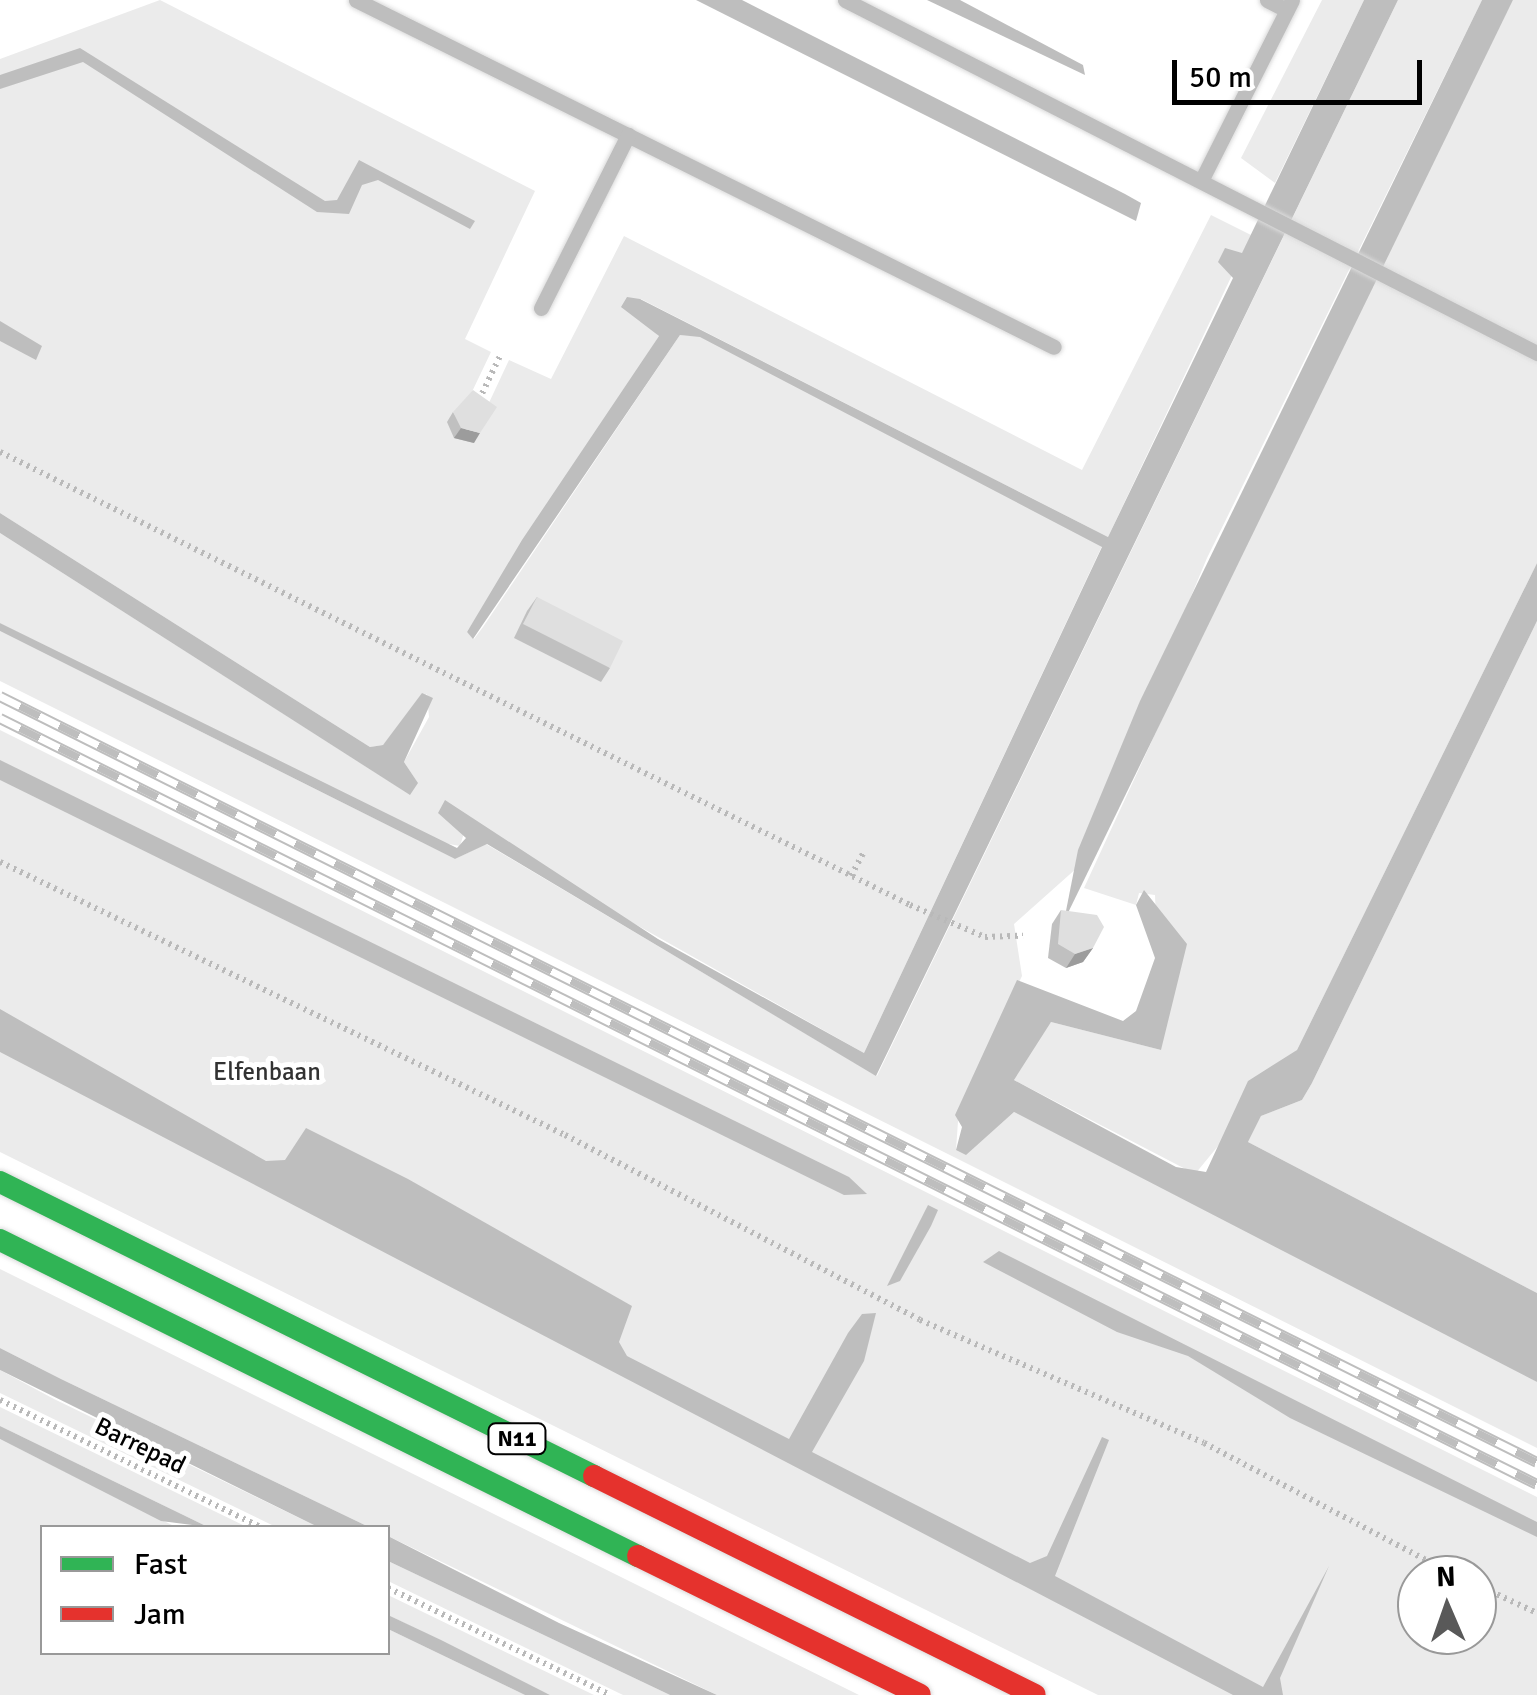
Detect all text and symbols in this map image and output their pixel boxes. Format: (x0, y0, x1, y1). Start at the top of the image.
scale bar (1177, 40, 1427, 102)
text: 50 m (1189, 59, 1252, 96)
park label: Elfenbaan (213, 1057, 321, 1087)
street label: Barrepad (90, 1411, 190, 1481)
road number: N11 (487, 1422, 547, 1456)
legend (40, 1525, 390, 1655)
text: Fast (134, 1546, 187, 1583)
north arrow (1397, 1555, 1497, 1655)
text: N (1436, 1560, 1456, 1594)
text: Jam (134, 1596, 186, 1633)

